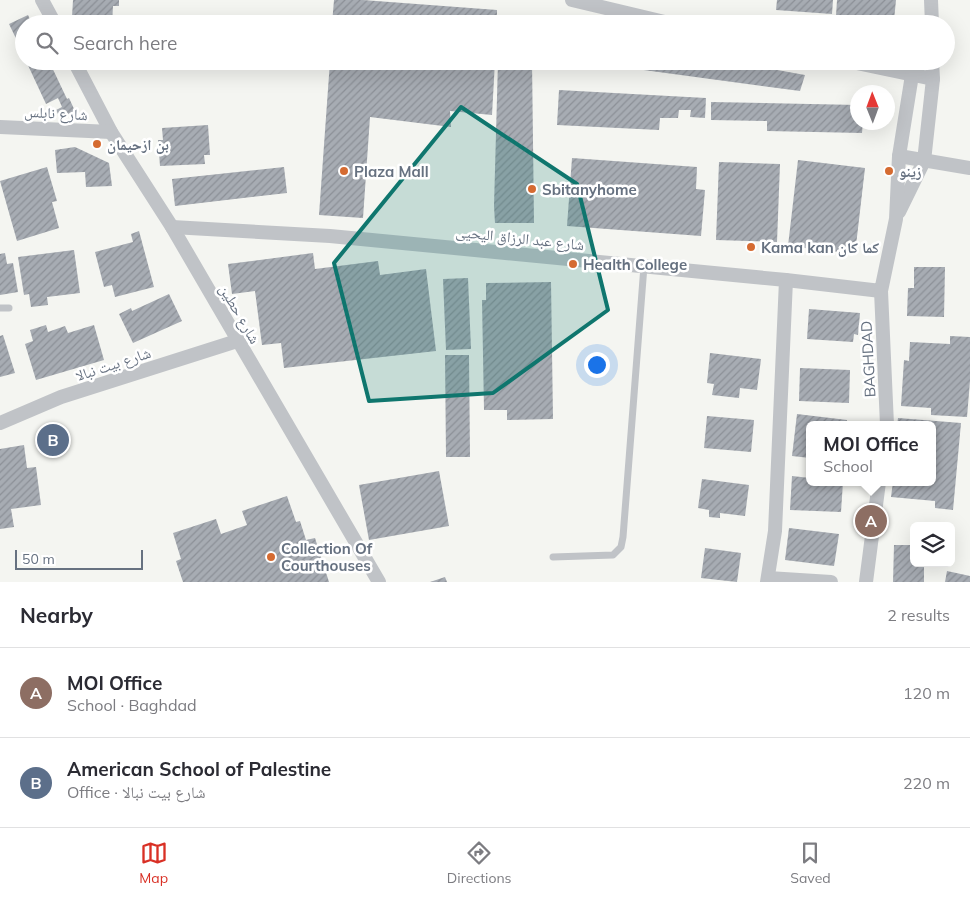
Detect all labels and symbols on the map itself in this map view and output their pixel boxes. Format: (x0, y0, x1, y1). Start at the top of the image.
north arrow (850, 85, 895, 130)
street label: شارع نابلس (24, 102, 88, 125)
place label: بن ازحيمان (107, 135, 169, 154)
marker: بن ازحيمان (91, 138, 103, 150)
place label: Plaza Mall (354, 162, 429, 181)
place label: زينو (899, 162, 922, 181)
marker: Plaza Mall (338, 165, 350, 177)
marker: زينو (883, 165, 895, 177)
place label: Sbitanyhome (542, 180, 637, 199)
marker: Sbitanyhome (526, 183, 538, 195)
street label: شارع عبد الرزاق اليحيى (455, 222, 585, 255)
place label: Kama kan كما كان (761, 238, 880, 257)
marker: Kama kan كما كان (745, 241, 757, 253)
place label: Health College (583, 255, 687, 274)
marker: Health College (567, 258, 579, 270)
street label: شارع حطين (215, 281, 265, 348)
street label: BAGHDAD (857, 320, 879, 398)
street label: شارع بيت نبالا (73, 343, 154, 386)
your location (584, 352, 610, 378)
pin: B (37, 421, 69, 459)
pin: A (855, 502, 887, 540)
place label: Collection Of Courthouses (281, 539, 373, 575)
scale bar (15, 547, 142, 570)
marker: Collection Of Courthouses (265, 551, 277, 563)

